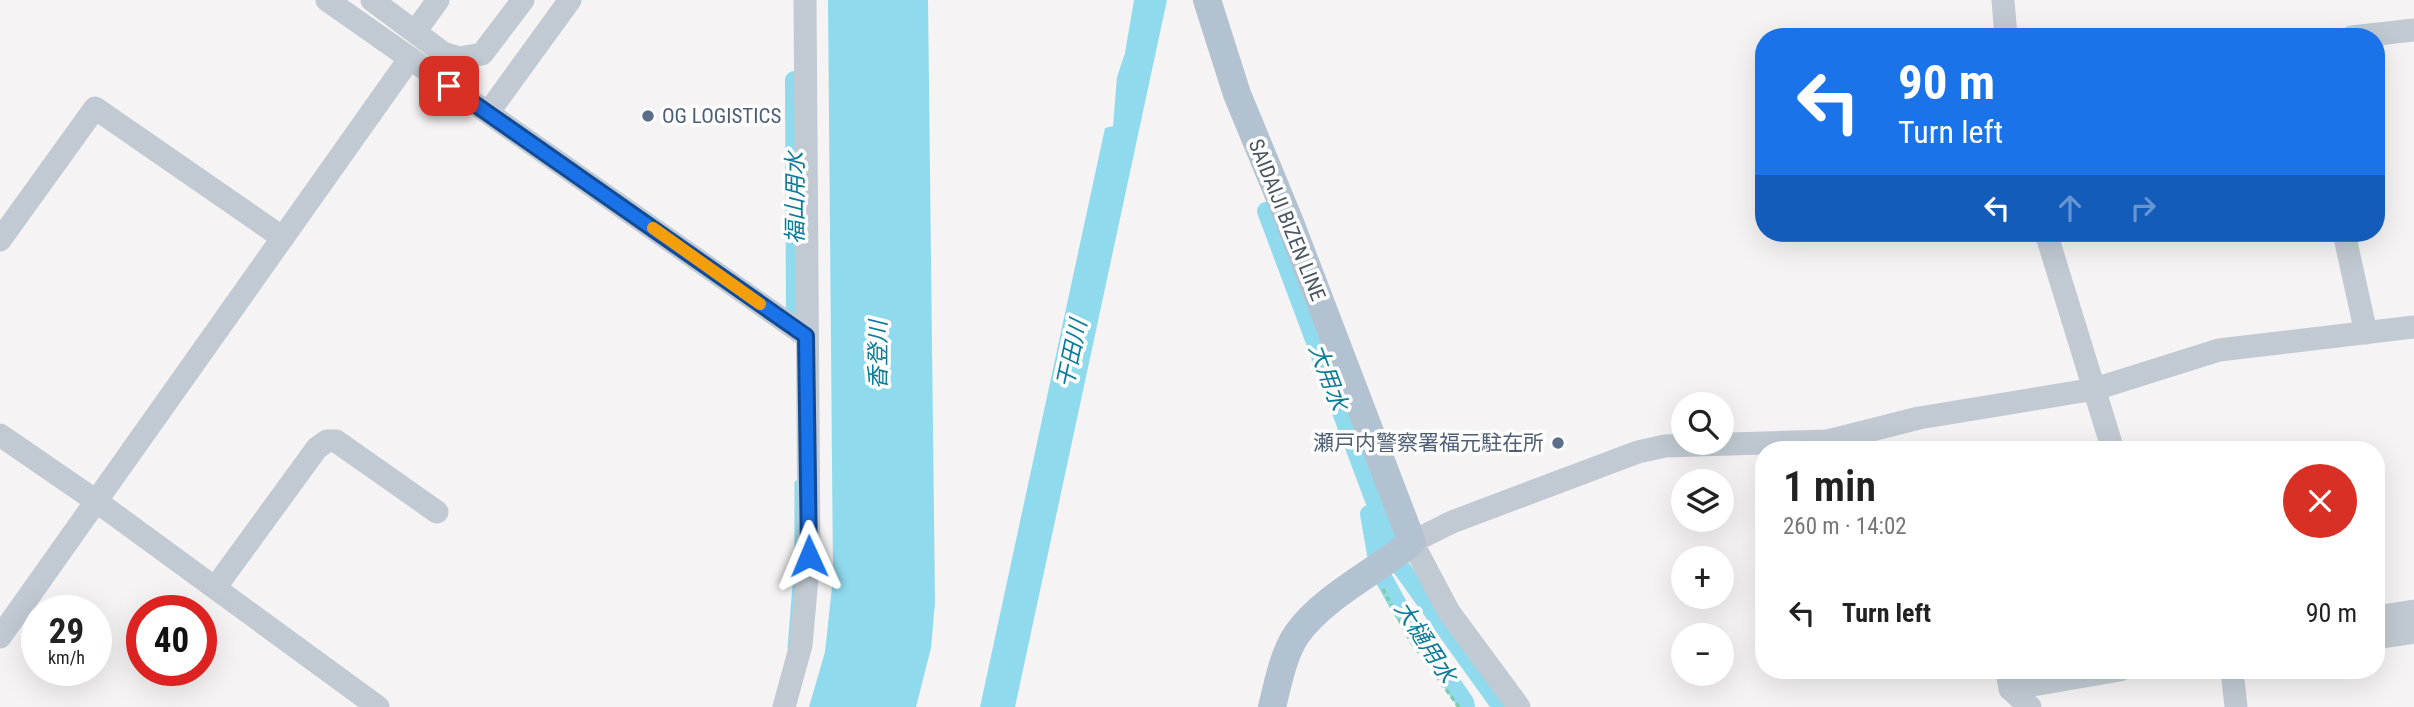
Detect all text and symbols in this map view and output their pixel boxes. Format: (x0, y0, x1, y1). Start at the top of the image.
text: 90 m (1898, 54, 1995, 111)
pin (419, 56, 479, 116)
icon: left (1783, 56, 1874, 147)
icon: arrive (430, 67, 468, 105)
place label: OG LOGISTICS (662, 104, 781, 128)
marker: OG LOGISTICS (640, 108, 656, 124)
text: Turn left (1898, 113, 2003, 151)
street label: SAIDAIJI BIZEN LINE (1244, 136, 1330, 304)
water label: 福山用水 (782, 149, 809, 244)
icon: left (1978, 189, 2016, 227)
icon: ahead (2051, 189, 2089, 227)
icon: right (2124, 189, 2162, 227)
water label: 干田川 (1052, 315, 1093, 391)
water label: 香登川 (865, 318, 892, 390)
water label: 大用水 (1303, 340, 1354, 417)
map controls (1671, 392, 1734, 686)
button: search (1671, 392, 1734, 455)
place label: 瀬戸内警察署福元駐在所 (1313, 431, 1544, 455)
marker: 瀬戸内警察署福元駐在所 (1550, 435, 1566, 451)
text: 1 min (1783, 462, 1876, 511)
button: close (2283, 464, 2357, 538)
button: layers (1671, 469, 1734, 532)
text: 260 m · 14:02 (1783, 513, 1907, 540)
position arrow (772, 519, 846, 593)
button: + (1671, 546, 1734, 609)
icon: left (1783, 594, 1821, 632)
speed limit sign: 40 (126, 595, 217, 686)
water label: 大樋用水 (1389, 596, 1463, 690)
text: Turn left (1842, 598, 1931, 628)
text: 90 m (2306, 598, 2357, 628)
text: 29 (49, 611, 84, 652)
button: − (1671, 623, 1734, 686)
text: km/h (48, 647, 85, 668)

